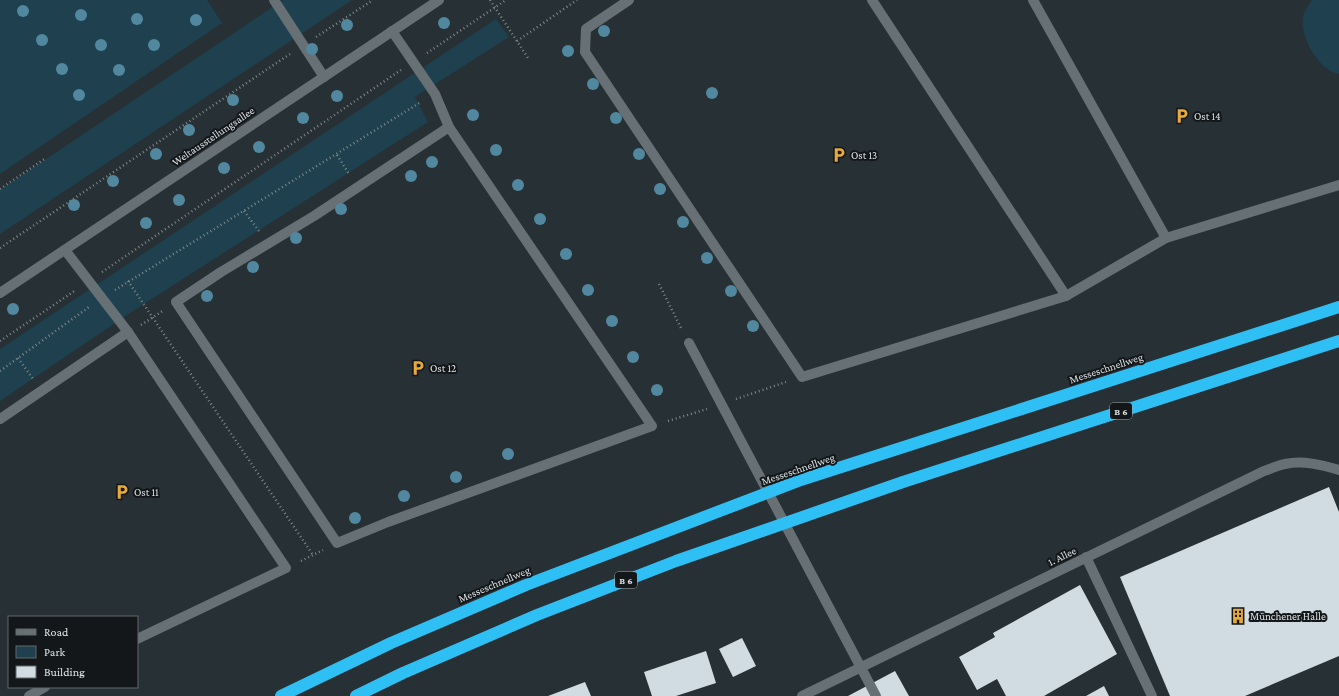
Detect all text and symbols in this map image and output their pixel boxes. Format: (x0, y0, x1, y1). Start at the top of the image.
street label: Weltausstellungsallee (170, 104, 257, 169)
parking icon: Ost 14 (1173, 107, 1191, 125)
place label: Ost 14 (1194, 110, 1221, 122)
parking icon: Ost 13 (830, 146, 848, 164)
place label: Ost 13 (851, 149, 877, 161)
street label: Messeschnellweg (1068, 350, 1145, 387)
parking icon: Ost 12 (409, 359, 427, 377)
place label: Ost 12 (430, 362, 456, 374)
road number: B 6 (1110, 403, 1132, 419)
street label: Messeschnellweg (760, 451, 837, 488)
parking icon: Ost 11 (113, 483, 131, 501)
place label: Ost 11 (134, 486, 159, 498)
street label: 1. Allee (1046, 544, 1078, 568)
street label: Messeschnellweg (456, 563, 533, 605)
road number: B 6 (615, 572, 637, 588)
building icon: Münchener Halle (1229, 607, 1247, 625)
place label: Münchener Halle (1250, 610, 1326, 622)
legend (8, 616, 138, 688)
text: Road (44, 625, 69, 639)
text: Park (44, 645, 66, 659)
text: Building (44, 665, 85, 679)

